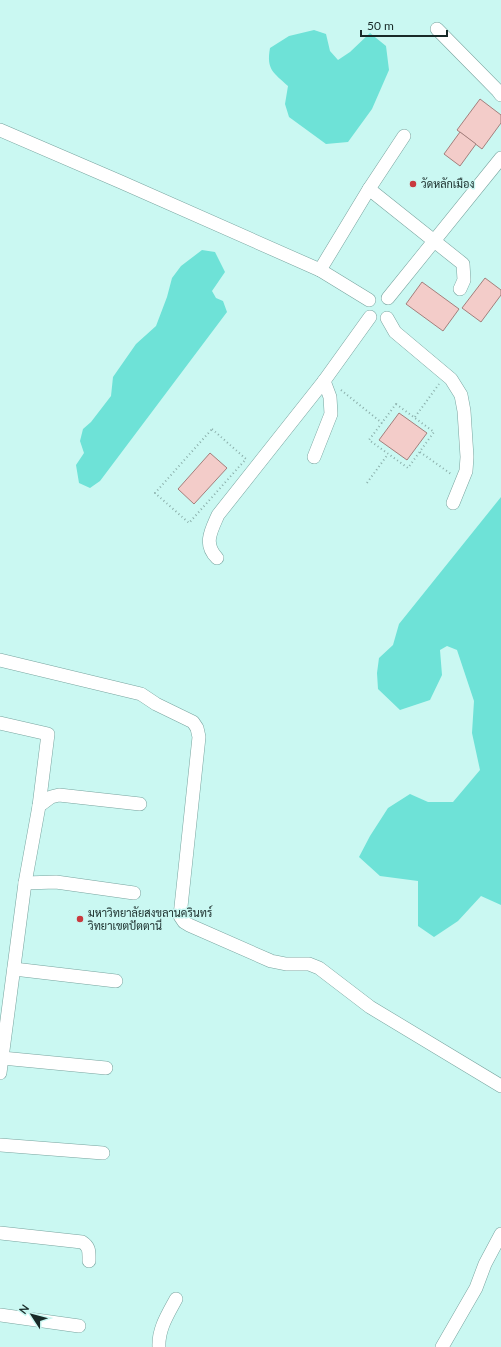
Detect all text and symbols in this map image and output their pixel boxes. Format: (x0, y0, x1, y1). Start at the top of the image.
scale bar (361, 12, 447, 38)
text: 50 m (367, 18, 394, 33)
place label: วัดหลักเมือง (421, 177, 474, 190)
marker: วัดหลักเมือง (408, 179, 418, 189)
place label: มหาวิทยาลัยสงขลานครินทร์ วิทยาเขตปัตตานี (88, 905, 212, 932)
marker: มหาวิทยาลัยสงขลานครินทร์ วิทยาเขตปัตตานี (75, 914, 85, 924)
north arrow (12, 1295, 52, 1335)
text: N (16, 1302, 31, 1316)

